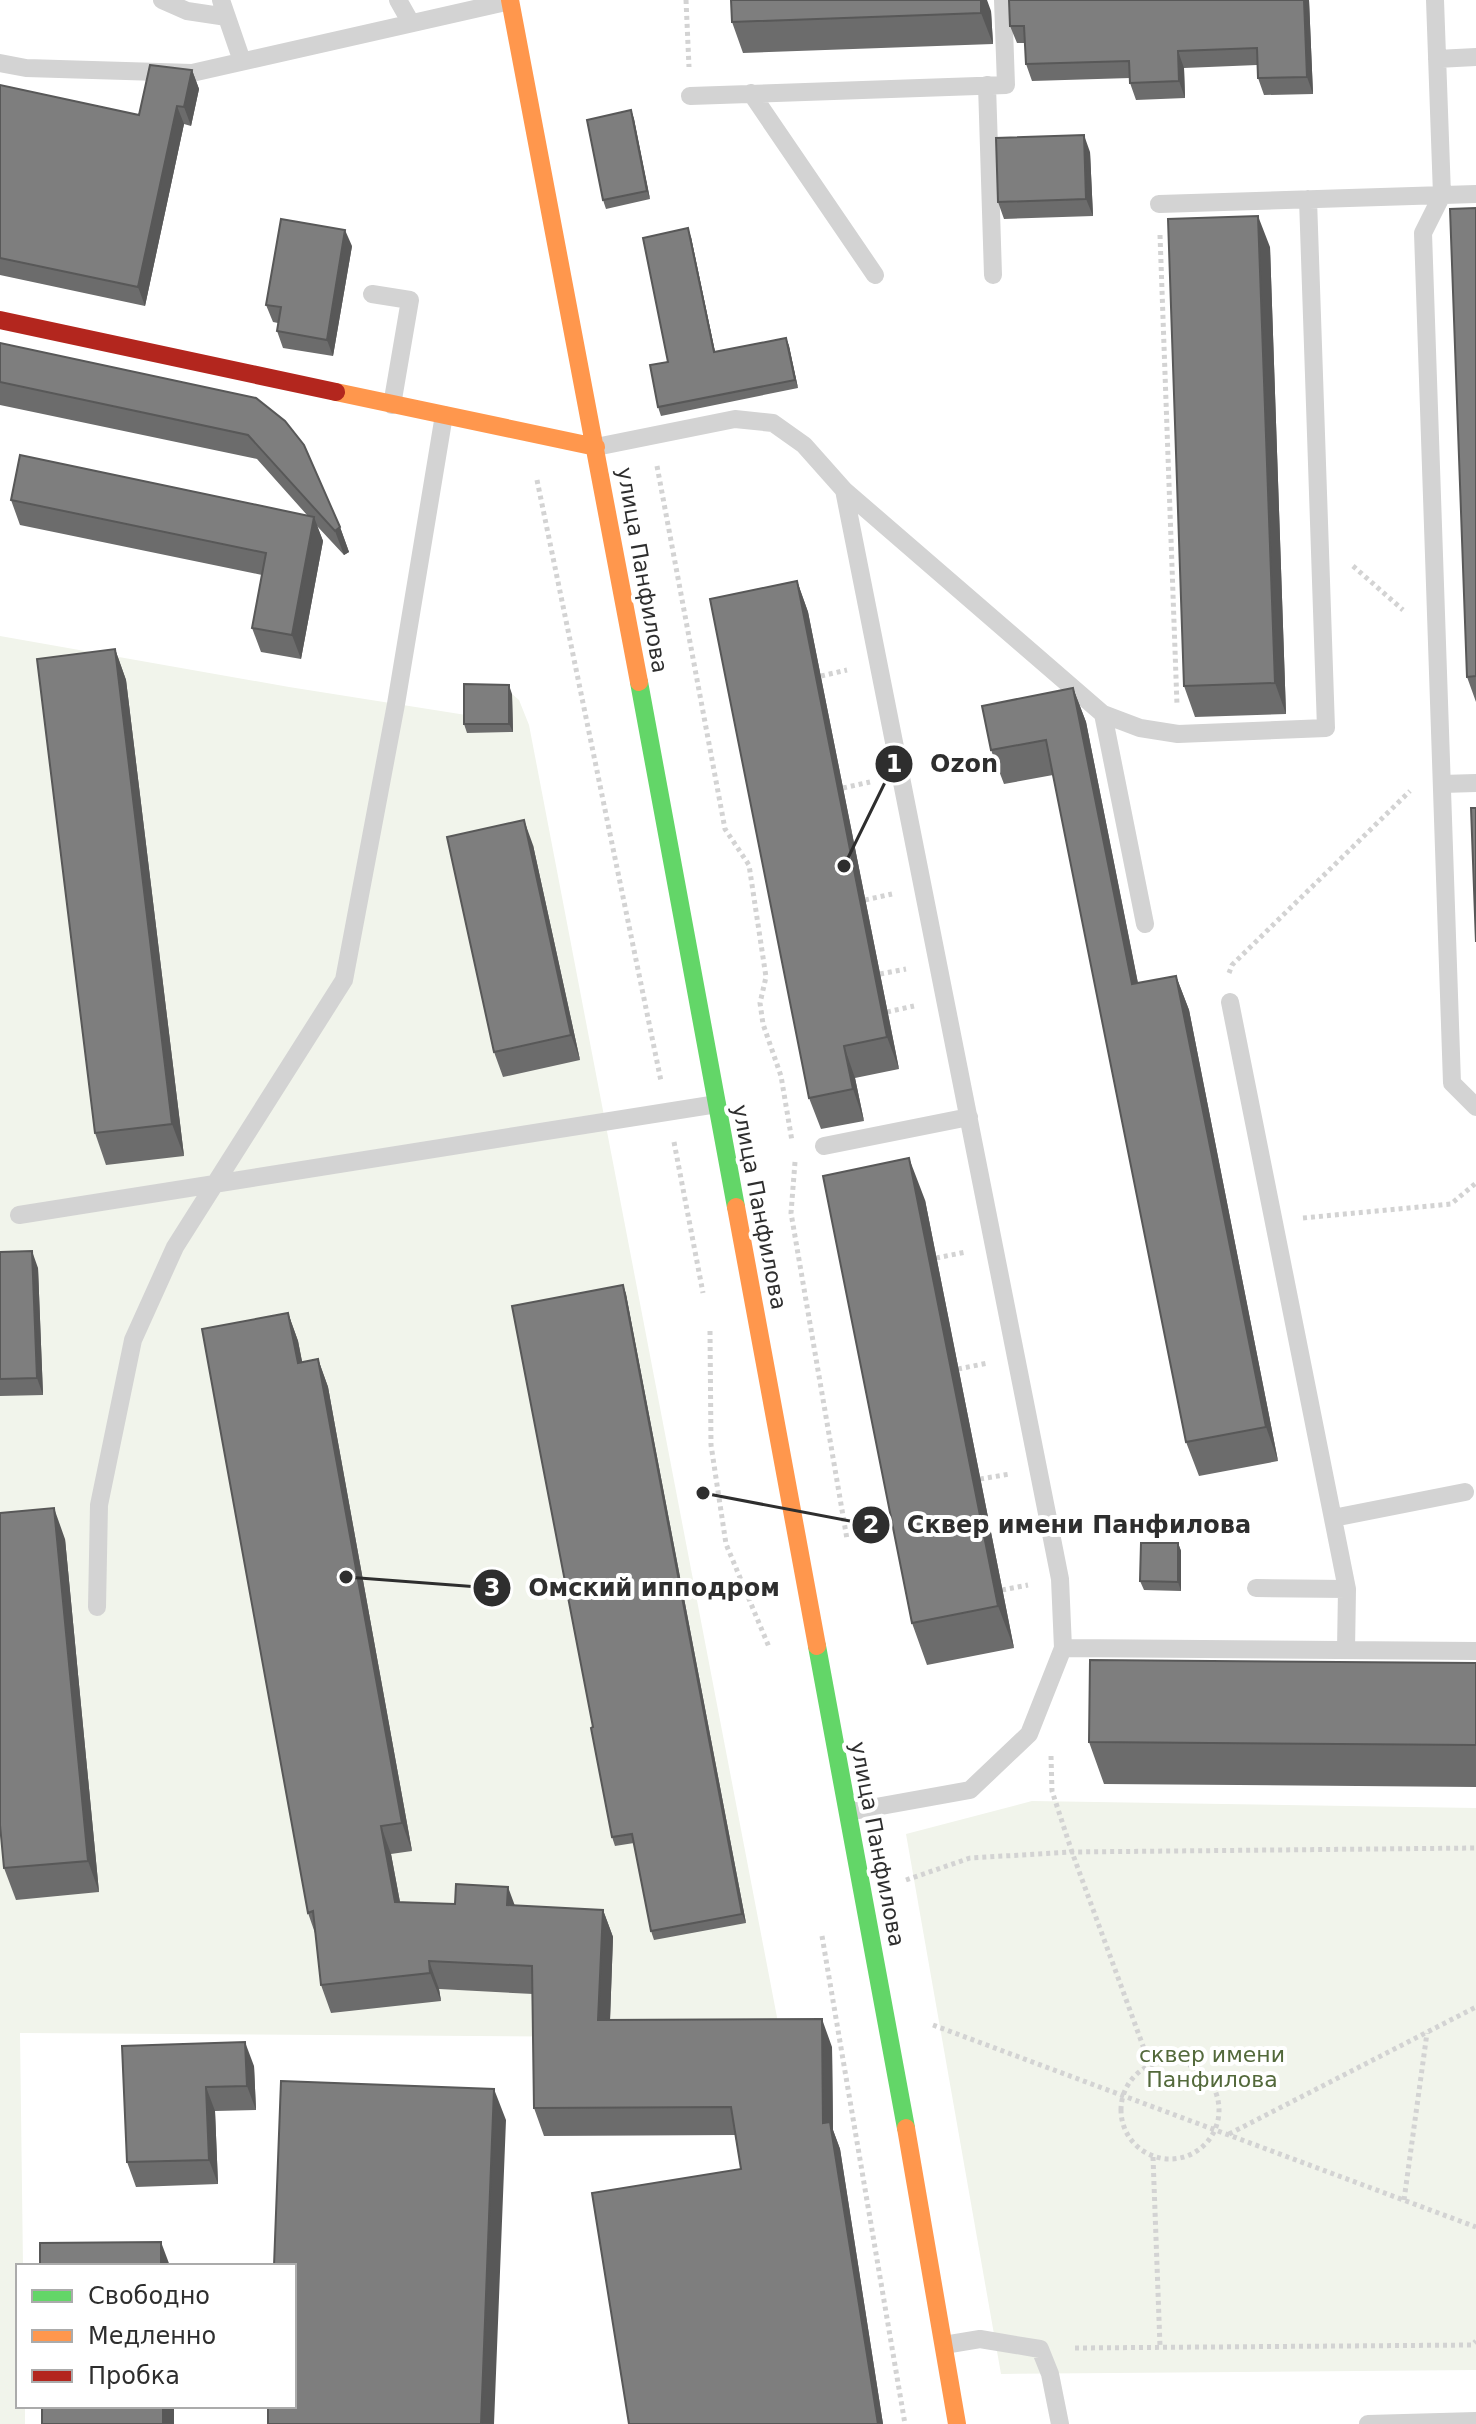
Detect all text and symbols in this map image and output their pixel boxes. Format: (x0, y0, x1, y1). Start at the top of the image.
street label: улица Панфилова (612, 465, 673, 675)
callout: Ozon (874, 740, 1014, 788)
text: 1 (886, 750, 902, 778)
text: Ozon (930, 750, 998, 778)
street label: улица Панфилова (727, 1102, 792, 1312)
callout: Сквер имени Панфилова (851, 1501, 1267, 1549)
text: 2 (863, 1511, 879, 1539)
text: Сквер имени Панфилова (907, 1511, 1251, 1539)
callout: Омский ипподром (472, 1564, 796, 1612)
text: 3 (484, 1574, 500, 1602)
text: Омский ипподром (528, 1574, 780, 1602)
street label: улица Панфилова (845, 1739, 910, 1949)
park label: сквер имени Панфилова (1139, 2042, 1285, 2092)
legend (16, 2264, 296, 2408)
text: Свободно (88, 2282, 210, 2310)
text: Медленно (88, 2322, 216, 2350)
text: Пробка (88, 2362, 180, 2390)

